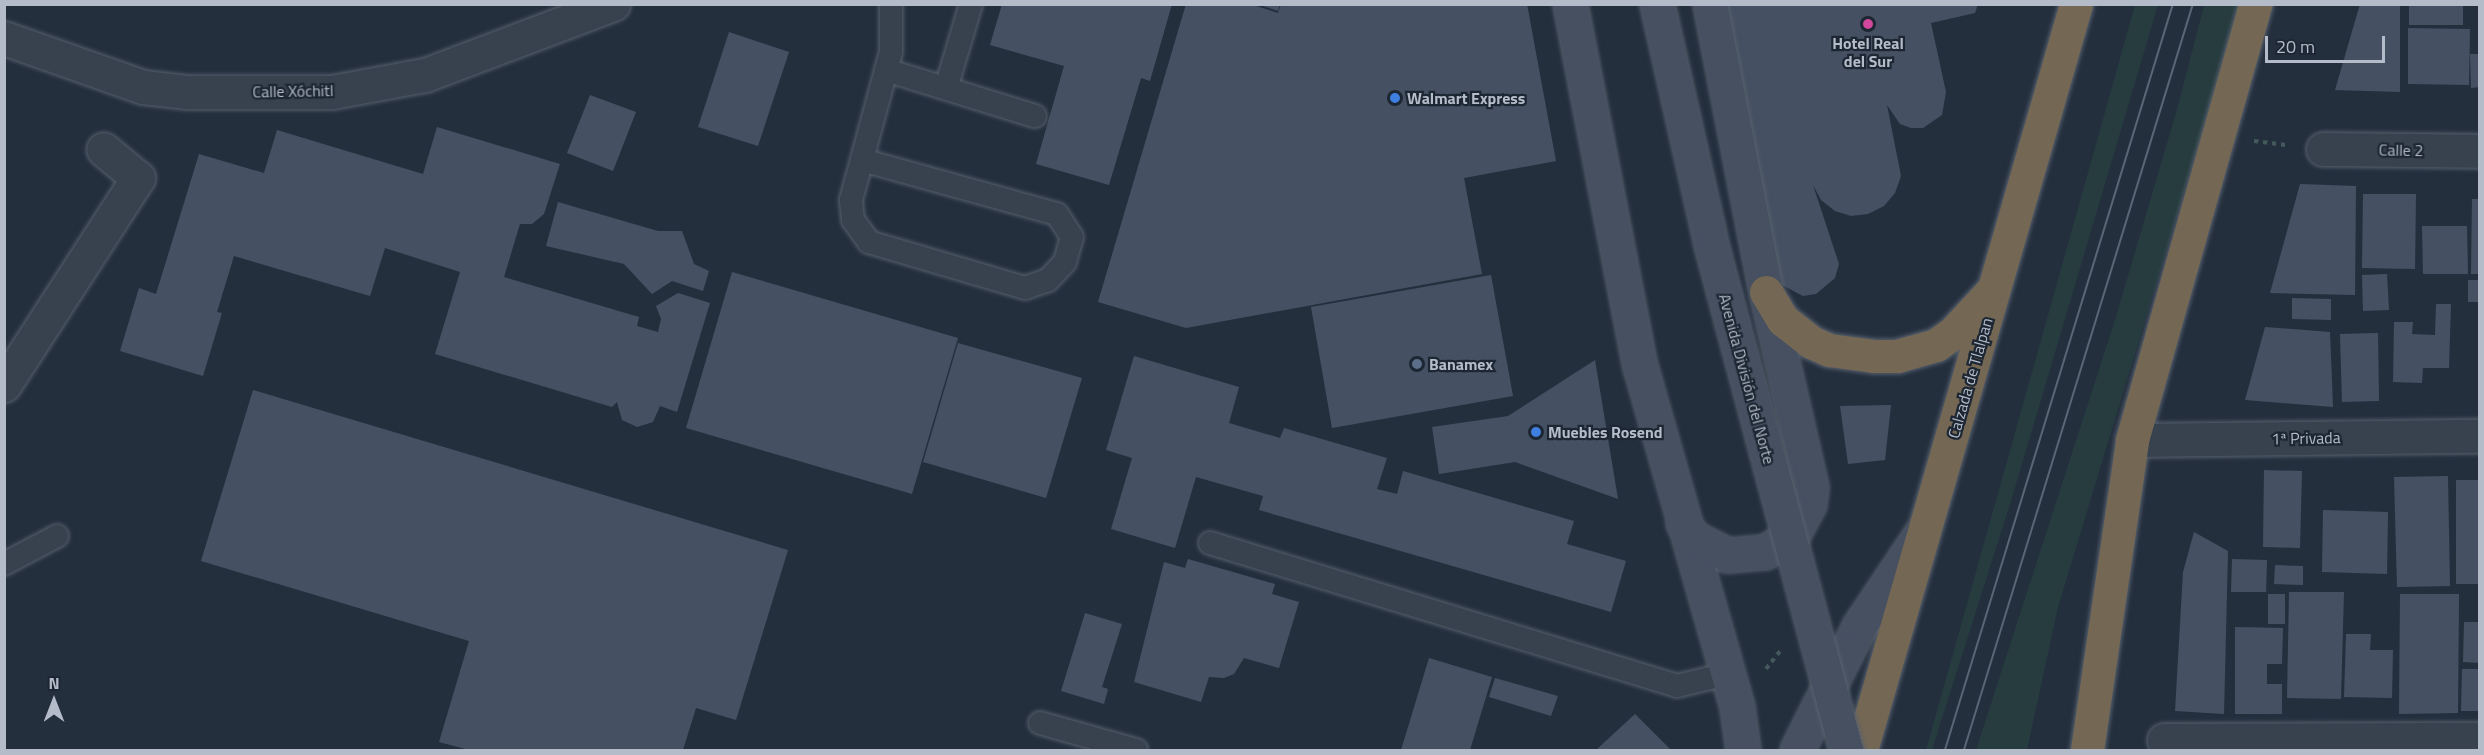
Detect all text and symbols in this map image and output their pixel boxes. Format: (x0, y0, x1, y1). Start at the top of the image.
marker: Hotel Real del Sur (1861, 17, 1875, 31)
scale bar (2268, 24, 2388, 62)
place label: Hotel Real del Sur (1832, 33, 1904, 71)
text: 20 m (2276, 33, 2315, 60)
street label: Calle Xóchitl (252, 81, 334, 101)
place label: Walmart Express (1407, 88, 1525, 108)
marker: Walmart Express (1388, 91, 1402, 105)
street label: Calle 2 (2378, 140, 2424, 160)
street label: Avenida División del Norte (1715, 292, 1779, 466)
street label: Calzada de Tlalpan (1944, 315, 1996, 441)
place label: Banamex (1429, 354, 1493, 374)
marker: Banamex (1410, 357, 1424, 371)
place label: Muebles Rosend (1548, 422, 1663, 442)
marker: Muebles Rosend (1529, 425, 1543, 439)
street label: 1ª Privada (2271, 428, 2341, 448)
north arrow (24, 671, 84, 731)
text: N (48, 671, 60, 695)

